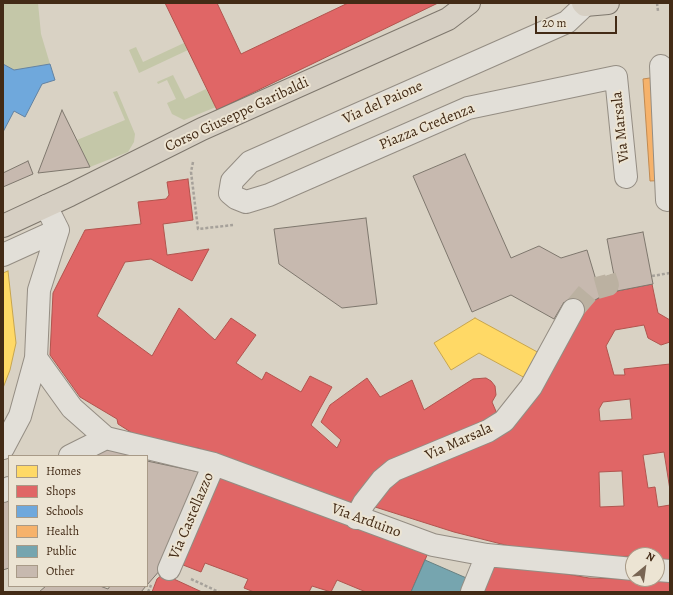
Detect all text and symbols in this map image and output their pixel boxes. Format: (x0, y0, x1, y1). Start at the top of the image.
scale bar (537, 8, 619, 34)
text: 20 m (542, 15, 566, 31)
street label: Corso Giuseppe Garibaldi (162, 74, 312, 156)
street label: Via del Paione (340, 77, 426, 129)
street label: Via Marsala (608, 90, 634, 164)
street label: Piazza Credenza (377, 100, 477, 154)
street label: Via Marsala (423, 419, 495, 465)
legend (8, 455, 148, 587)
text: Homes (46, 463, 81, 479)
street label: Via Castellazzo (166, 470, 218, 562)
text: Shops (46, 483, 76, 499)
street label: Via Arduino (329, 500, 403, 542)
text: Schools (46, 503, 83, 519)
text: Health (46, 523, 79, 539)
text: Public (46, 543, 77, 559)
north arrow (625, 547, 665, 587)
text: N (643, 548, 658, 565)
text: Other (46, 563, 75, 579)

